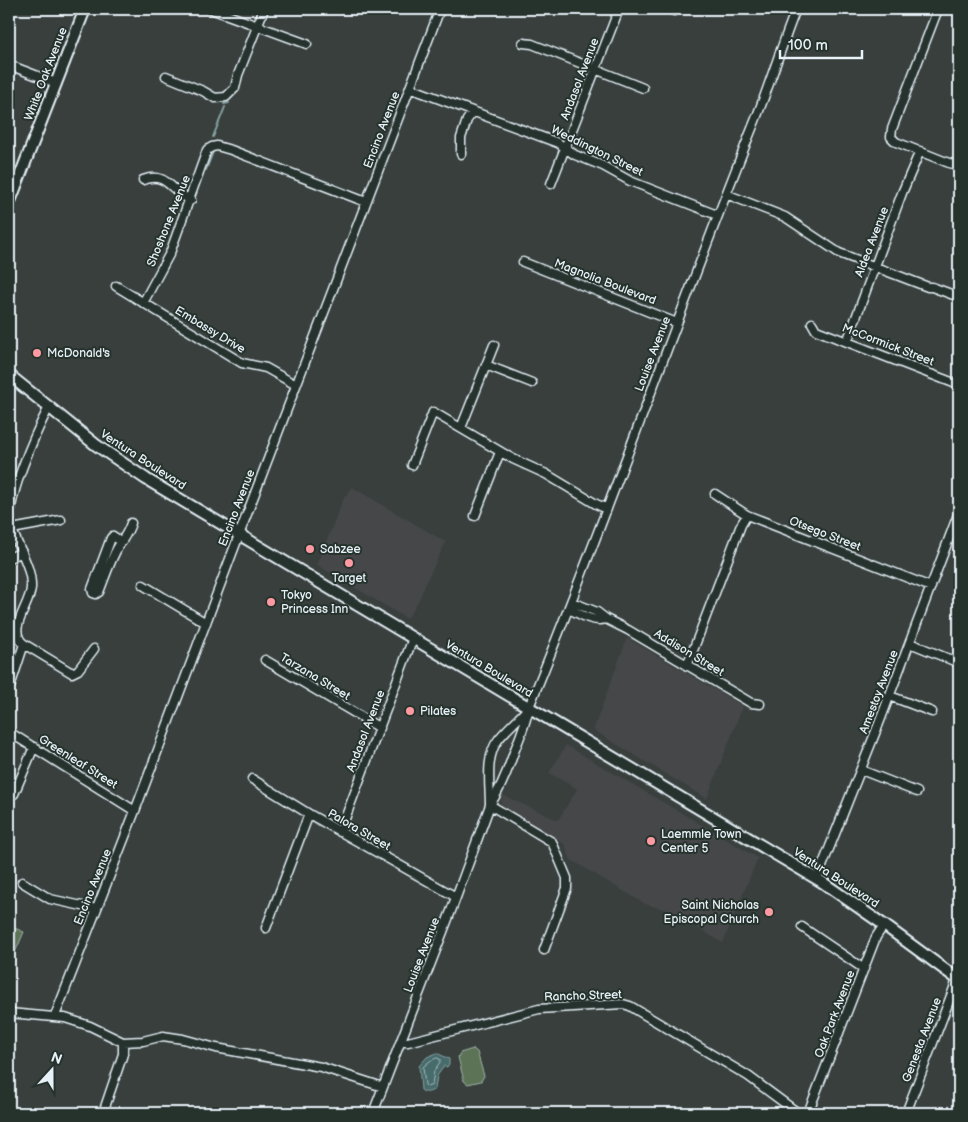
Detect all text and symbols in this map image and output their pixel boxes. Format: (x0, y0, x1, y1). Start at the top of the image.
street label: White Oak Avenue (21, 25, 71, 123)
scale bar (780, 28, 863, 60)
street label: Andasol Avenue (557, 36, 603, 122)
text: 100 m (788, 36, 828, 55)
street label: Encino Avenue (360, 90, 404, 170)
street label: Weddington Street (549, 122, 646, 180)
street label: Shoshone Avenue (144, 173, 194, 269)
street label: Aldea Avenue (852, 205, 892, 279)
street label: Magnolia Boulevard (552, 256, 658, 308)
street label: Embassy Drive (172, 303, 248, 357)
street label: Louise Avenue (632, 314, 674, 394)
street label: McCormick Street (840, 321, 936, 370)
place label: McDonald's (47, 346, 110, 361)
marker: McDonald's (31, 347, 43, 359)
street label: Ventura Boulevard (97, 427, 189, 493)
street label: Encino Avenue (215, 468, 259, 548)
street label: Otsego Street (787, 513, 863, 555)
place label: Sabzee (320, 542, 361, 557)
marker: Sabzee (304, 543, 316, 555)
marker: Target (343, 557, 355, 569)
place label: Target (332, 571, 367, 586)
place label: Tokyo Princess Inn (281, 588, 349, 617)
marker: Tokyo Princess Inn (265, 596, 277, 608)
street label: Addison Street (651, 626, 727, 680)
street label: Ventura Boulevard (443, 637, 536, 701)
street label: Amestoy Avenue (856, 648, 902, 736)
street label: Tarzana Street (277, 650, 353, 704)
street label: Andasol Avenue (343, 688, 389, 774)
place label: Pilates (420, 704, 456, 719)
marker: Pilates (404, 705, 416, 717)
street label: Greenleaf Street (36, 732, 121, 792)
street label: Palora Street (325, 806, 393, 854)
place label: Laemmle Town Center 5 (661, 827, 742, 856)
marker: Laemmle Town Center 5 (645, 835, 657, 847)
street label: Ventura Boulevard (790, 845, 882, 911)
street label: Encino Avenue (71, 847, 115, 927)
place label: Saint Nicholas Episcopal Church (664, 898, 759, 927)
marker: Saint Nicholas Episcopal Church (763, 906, 775, 918)
street label: Louise Avenue (401, 915, 443, 995)
street label: Oak Park Avenue (811, 968, 859, 1060)
street label: Rancho Street (544, 987, 622, 1005)
street label: Genesta Avenue (899, 995, 945, 1085)
north arrow (28, 1044, 78, 1094)
text: N (49, 1049, 64, 1068)

